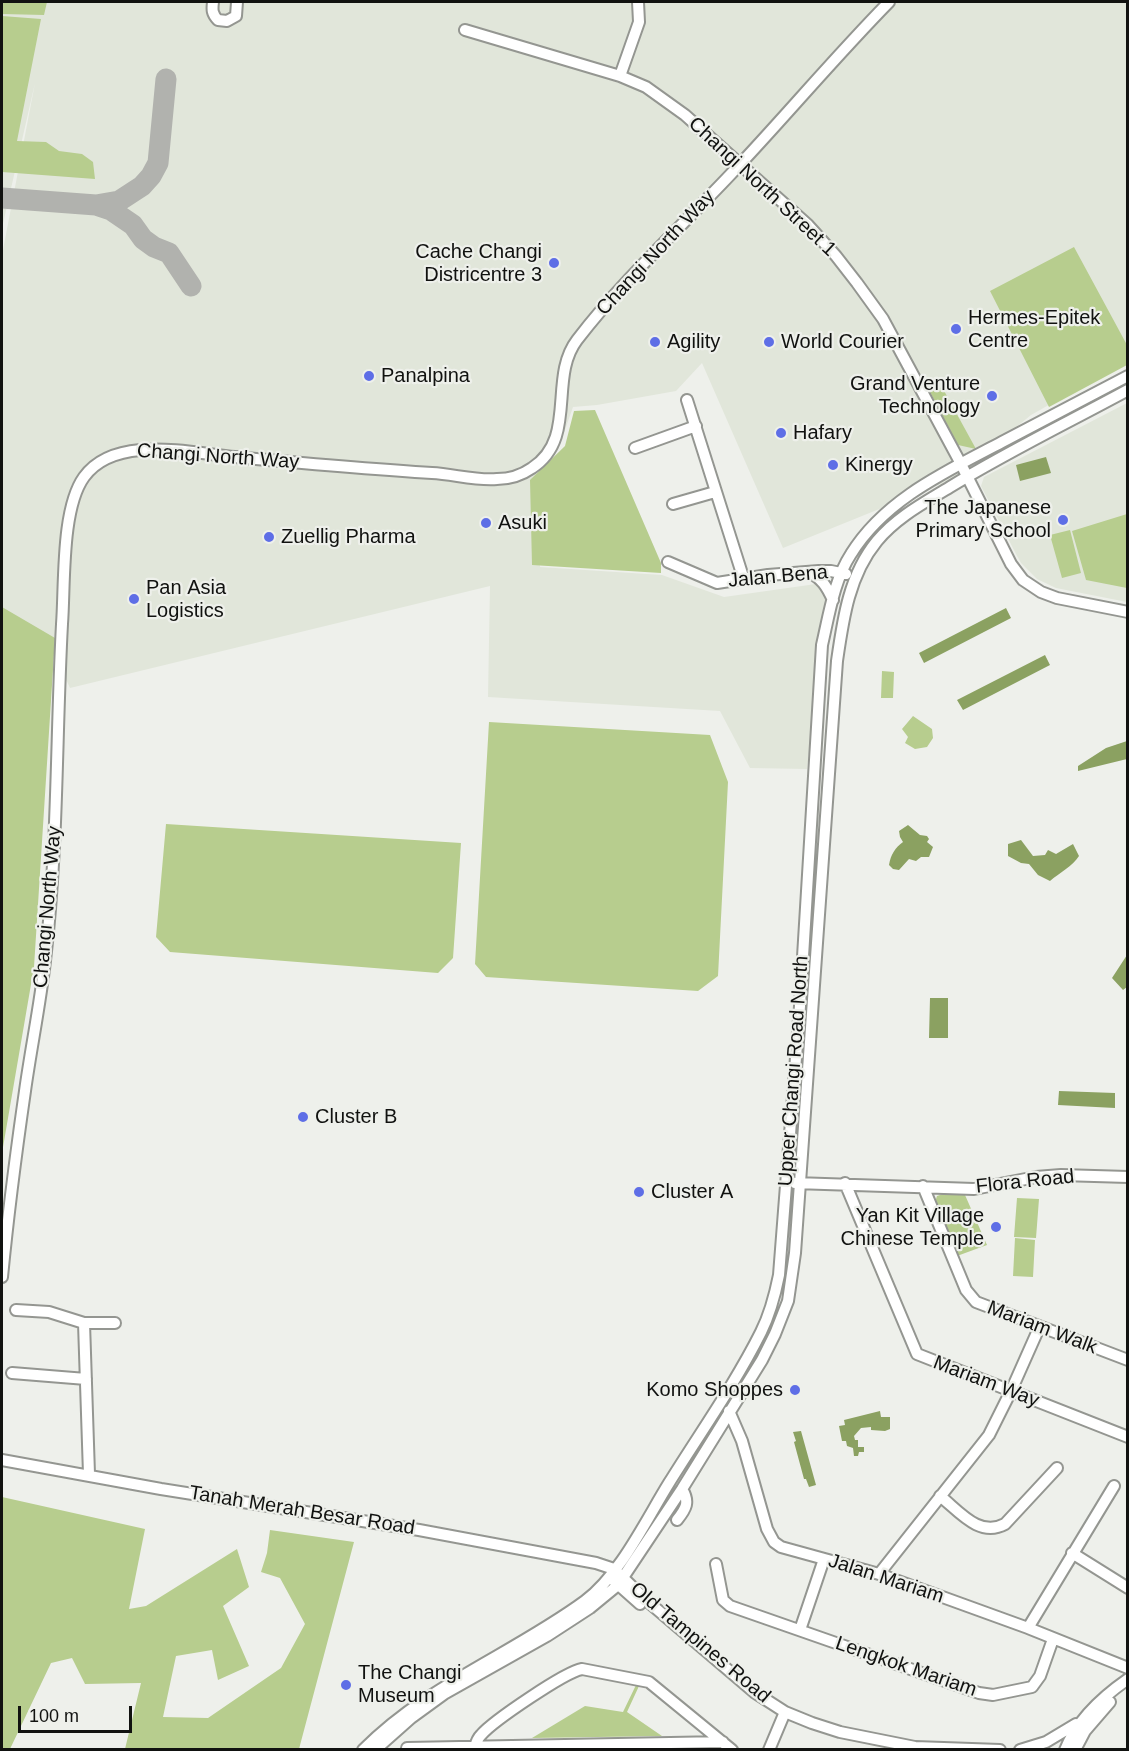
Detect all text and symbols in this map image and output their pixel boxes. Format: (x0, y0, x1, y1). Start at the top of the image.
street label: Changi North Street 1 (683, 112, 841, 262)
street label: Changi North Way (592, 185, 720, 321)
place label: Cache Changi Districentre 3 (415, 240, 542, 287)
marker: Cache Changi Districentre 3 (547, 256, 561, 270)
place label: Hermes-Epitek Centre (968, 306, 1100, 353)
marker: Hermes-Epitek Centre (949, 322, 963, 336)
place label: Agility (667, 330, 720, 354)
place label: World Courier (781, 330, 904, 354)
marker: Agility (648, 335, 662, 349)
marker: World Courier (762, 335, 776, 349)
place label: Panalpina (381, 364, 470, 388)
marker: Panalpina (362, 369, 376, 383)
place label: Grand Venture Technology (850, 372, 980, 419)
marker: Grand Venture Technology (985, 389, 999, 403)
place label: Hafary (793, 421, 852, 445)
marker: Hafary (774, 426, 788, 440)
street label: Changi North Way (136, 439, 300, 475)
place label: Kinergy (845, 453, 913, 477)
marker: Kinergy (826, 458, 840, 472)
place label: The Japanese Primary School (915, 496, 1051, 543)
place label: Asuki (498, 511, 547, 535)
marker: The Japanese Primary School (1056, 513, 1070, 527)
marker: Asuki (479, 516, 493, 530)
place label: Zuellig Pharma (281, 525, 416, 549)
marker: Zuellig Pharma (262, 530, 276, 544)
street label: Jalan Bena (727, 561, 829, 593)
place label: Pan Asia Logistics (146, 576, 226, 623)
marker: Pan Asia Logistics (127, 592, 141, 606)
street label: Changi North Way (29, 825, 67, 989)
street label: Upper Changi Road North (774, 955, 814, 1187)
place label: Cluster B (315, 1105, 397, 1129)
marker: Cluster B (296, 1110, 310, 1124)
street label: Flora Road (975, 1165, 1075, 1199)
place label: Cluster A (651, 1180, 733, 1204)
marker: Cluster A (632, 1185, 646, 1199)
place label: Yan Kit Village Chinese Temple (841, 1204, 984, 1251)
marker: Yan Kit Village Chinese Temple (989, 1220, 1003, 1234)
street label: Mariam Walk (984, 1296, 1100, 1360)
street label: Mariam Way (930, 1351, 1042, 1413)
place label: Komo Shoppes (646, 1378, 783, 1402)
marker: Komo Shoppes (788, 1383, 802, 1397)
street label: Tanah Merah Besar Road (188, 1481, 416, 1541)
street label: Jalan Mariam (825, 1549, 947, 1609)
street label: Old Tampines Road (625, 1577, 775, 1709)
street label: Lengkok Mariam (832, 1632, 980, 1702)
place label: The Changi Museum (358, 1661, 461, 1708)
marker: The Changi Museum (339, 1678, 353, 1692)
scale bar (21, 1694, 135, 1732)
text: 100 m (29, 1706, 79, 1726)

